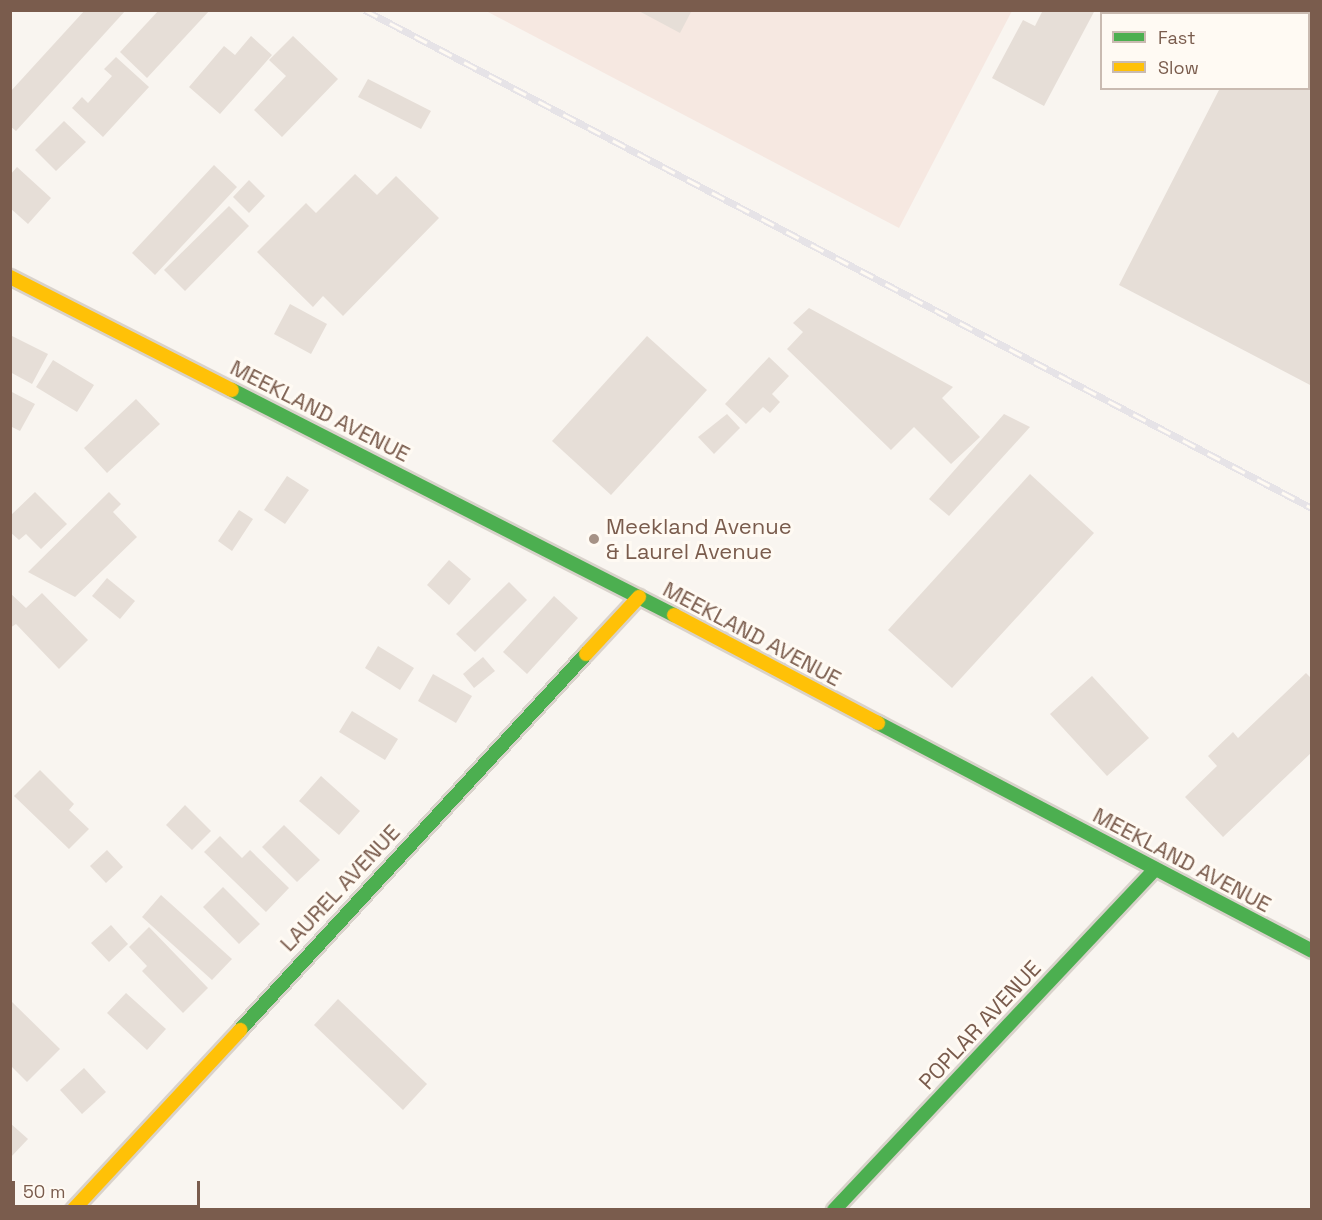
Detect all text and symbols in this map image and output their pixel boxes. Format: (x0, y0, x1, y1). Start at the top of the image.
legend (1100, 12, 1310, 90)
text: Fast (1158, 26, 1195, 49)
text: Slow (1158, 56, 1199, 79)
street label: MEEKLAND AVENUE (226, 354, 414, 468)
place label: Meekland Avenue & Laurel Avenue (606, 513, 792, 564)
marker: Meekland Avenue & Laurel Avenue (587, 532, 601, 546)
street label: MEEKLAND AVENUE (658, 576, 846, 692)
street label: MEEKLAND AVENUE (1088, 802, 1276, 918)
street label: LAUREL AVENUE (274, 819, 406, 957)
street label: POPLAR AVENUE (913, 955, 1047, 1095)
scale bar (15, 1169, 202, 1207)
text: 50 m (23, 1180, 65, 1203)

